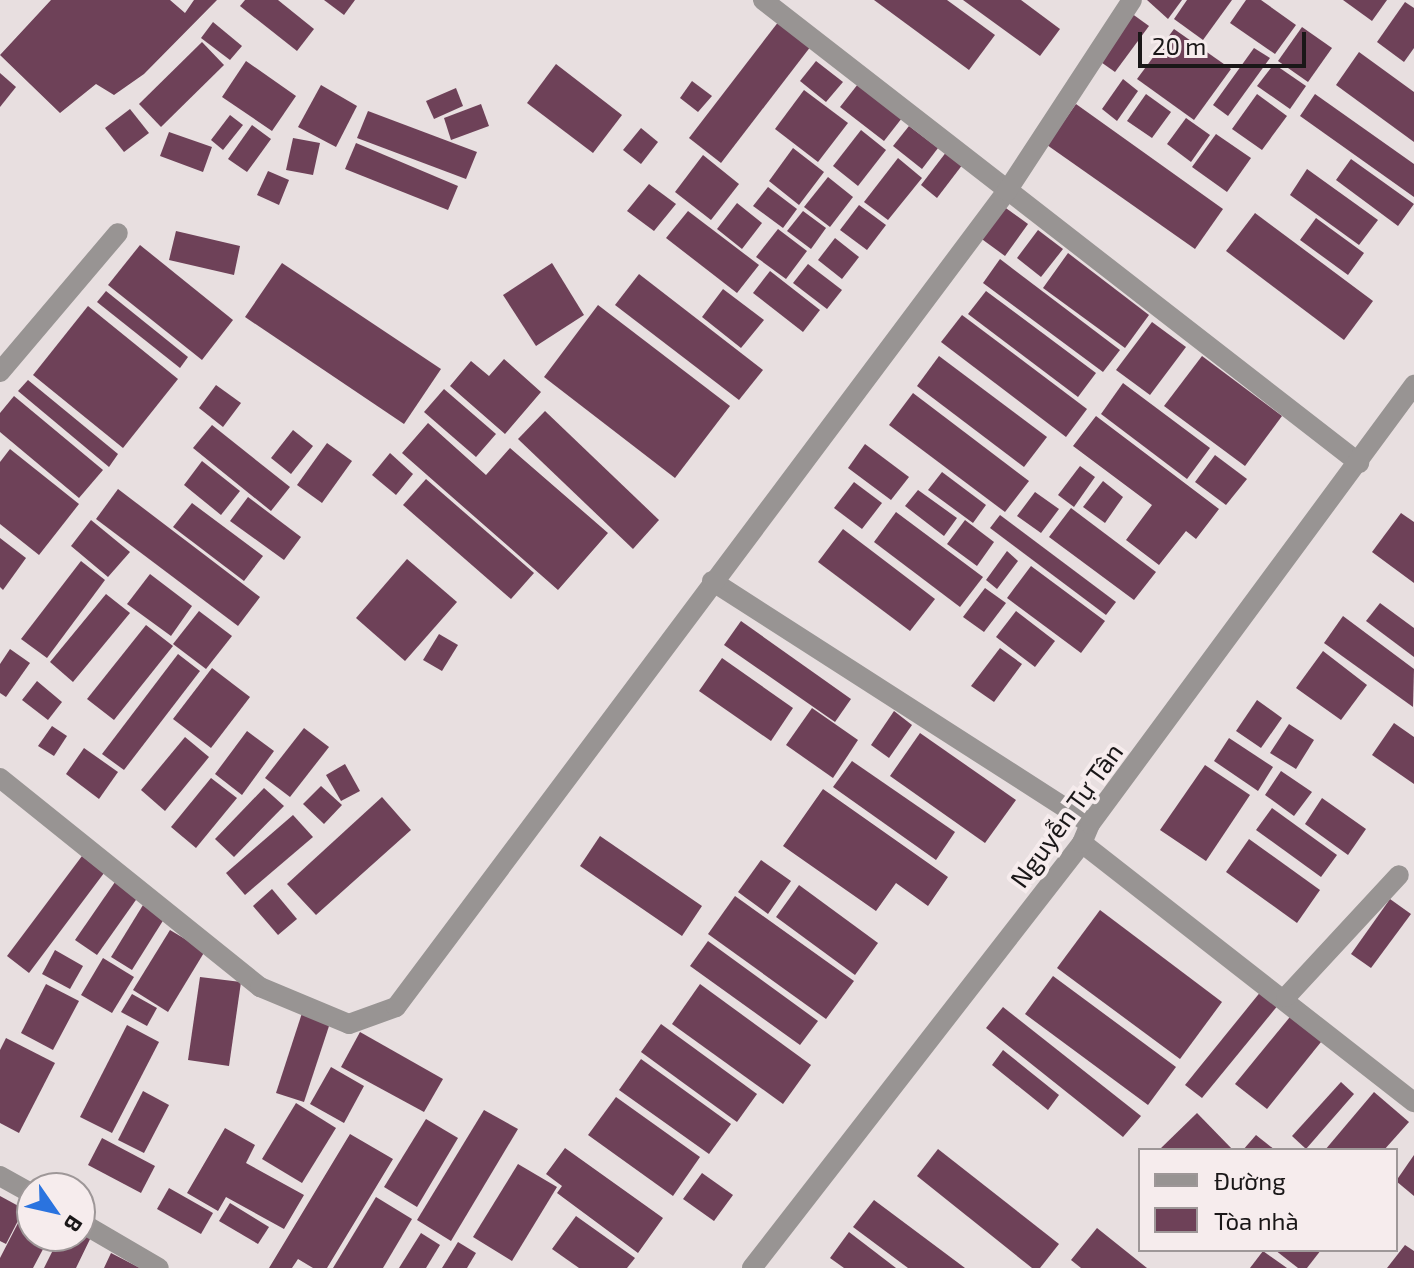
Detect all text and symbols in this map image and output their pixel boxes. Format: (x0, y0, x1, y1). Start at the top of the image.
scale bar (1142, 16, 1310, 66)
text: 20 m (1152, 31, 1206, 60)
street label: Nguyễn Tự Tân (1003, 736, 1129, 894)
legend (1138, 1148, 1398, 1252)
text: Đường (1214, 1166, 1286, 1195)
north arrow (16, 1172, 96, 1252)
text: Tòa nhà (1214, 1206, 1299, 1235)
text: B (60, 1211, 89, 1237)

